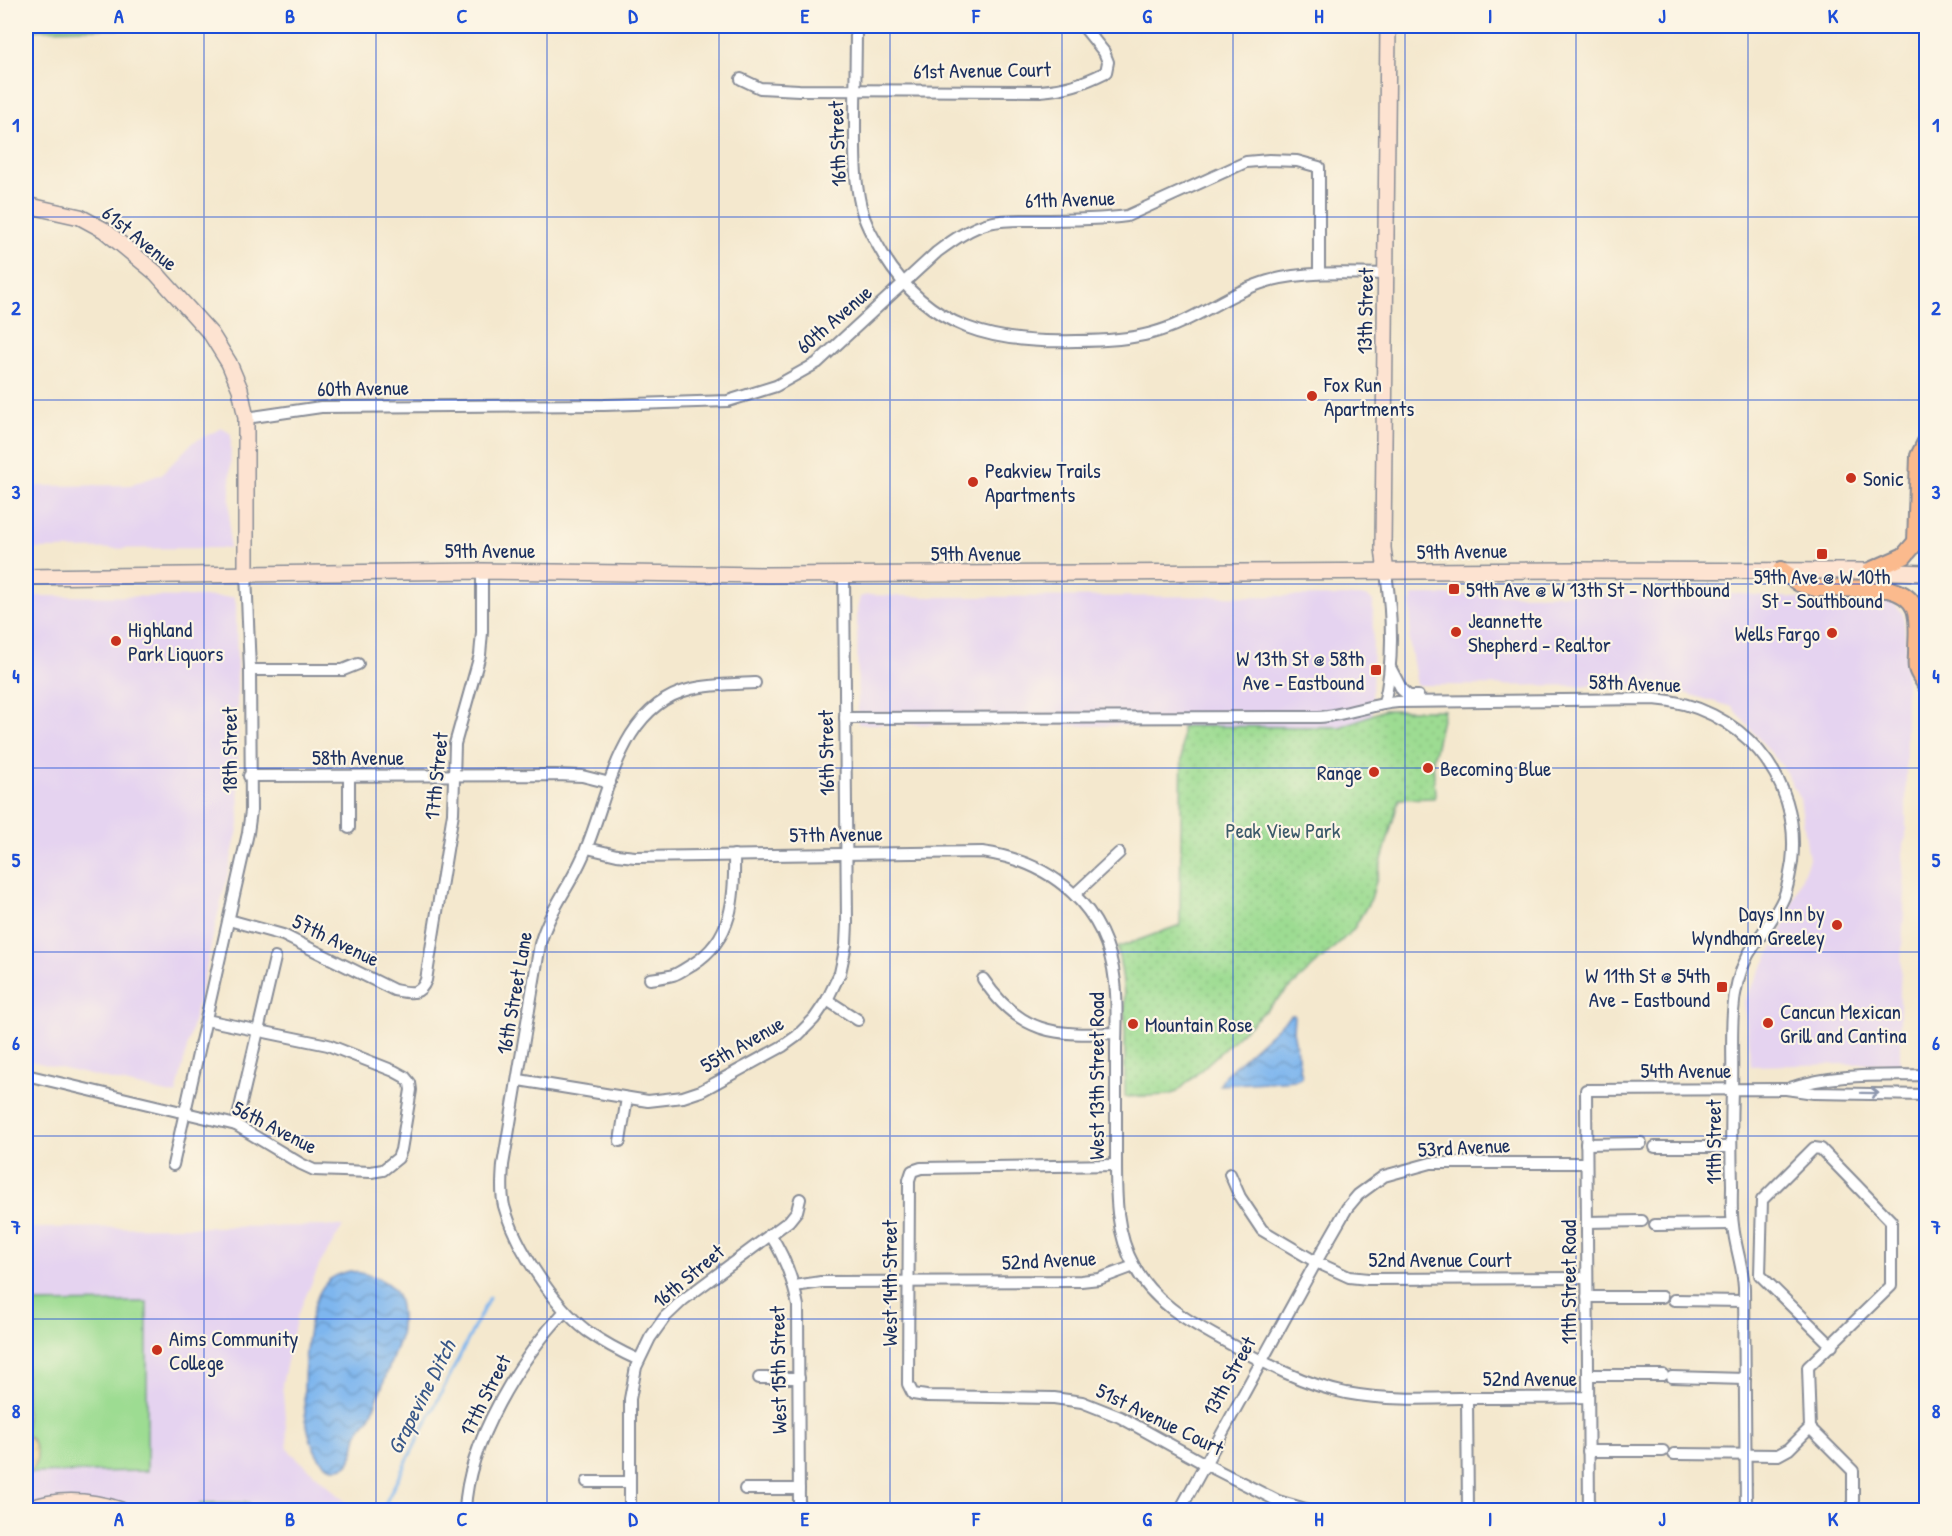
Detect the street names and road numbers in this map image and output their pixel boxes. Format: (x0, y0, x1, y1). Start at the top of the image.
street label: 61st Avenue Court (913, 54, 1052, 86)
street label: 16th Street (821, 100, 853, 187)
street label: 61th Avenue (1024, 183, 1116, 215)
street label: 61st Avenue (96, 199, 184, 277)
street label: 13th Street (1350, 267, 1380, 355)
street label: 60th Avenue (790, 278, 878, 360)
street label: 60th Avenue (317, 373, 409, 403)
street label: 59th Avenue (445, 536, 535, 565)
street label: 59th Avenue (1416, 536, 1508, 566)
street label: 59th Avenue (931, 539, 1021, 568)
street label: 58th Avenue (1588, 667, 1682, 699)
street label: 18th Street (215, 706, 244, 793)
street label: 16th Street (811, 709, 841, 796)
street label: 17th Street (417, 730, 455, 821)
street label: 58th Avenue (312, 743, 404, 772)
street label: 57th Avenue (789, 819, 883, 849)
street label: 57th Avenue (288, 906, 384, 974)
street label: 16th Street Lane (489, 929, 539, 1057)
street label: West 13th Street Road (1082, 992, 1111, 1160)
street label: 55th Avenue (695, 1008, 789, 1080)
street label: 54th Avenue (1641, 1056, 1731, 1085)
street label: 56th Avenue (228, 1093, 322, 1161)
street label: 11th Street (1699, 1099, 1728, 1185)
street label: 53rd Avenue (1417, 1130, 1511, 1164)
street label: West 14th Street (875, 1219, 904, 1346)
street label: 11th Street Road (1554, 1220, 1583, 1344)
street label: 16th Street (646, 1237, 731, 1315)
street label: 52nd Avenue (1001, 1243, 1097, 1277)
street label: 52nd Avenue Court (1369, 1245, 1512, 1274)
street label: West 15th Street (762, 1305, 794, 1434)
street label: 13th Street (1195, 1330, 1263, 1421)
street label: 17th Street (452, 1349, 518, 1441)
street label: 52nd Avenue (1483, 1364, 1577, 1393)
street label: 51st Avenue Court (1091, 1376, 1229, 1463)

